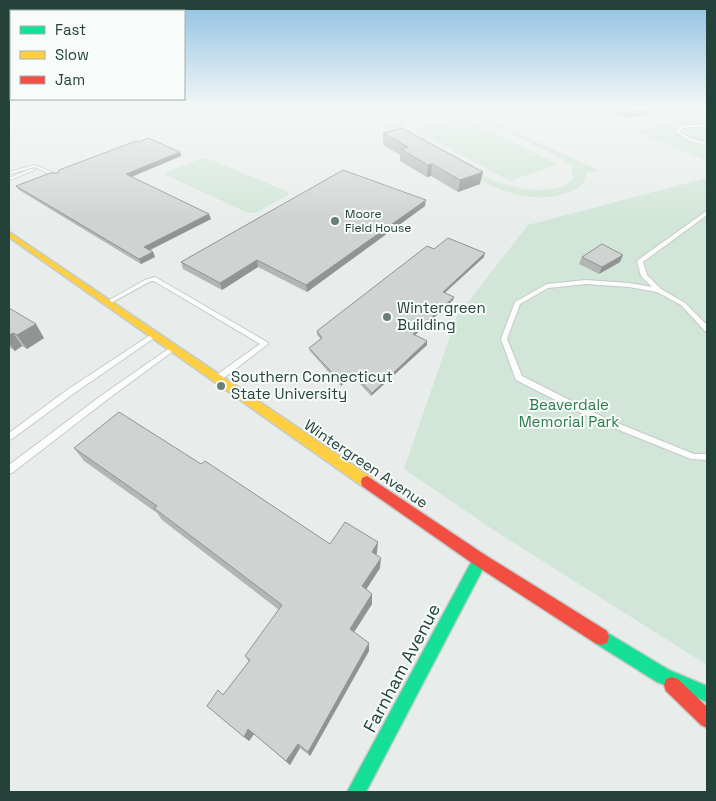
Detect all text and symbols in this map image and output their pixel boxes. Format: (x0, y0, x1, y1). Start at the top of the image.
legend (10, 10, 185, 100)
text: Fast (55, 20, 86, 39)
text: Slow (55, 45, 89, 64)
text: Jam (55, 70, 85, 89)
place label: Moore Field House (345, 206, 411, 236)
marker: Moore Field House (329, 215, 341, 227)
place label: Wintergreen Building (397, 298, 486, 334)
marker: Wintergreen Building (381, 311, 393, 323)
place label: Southern Connecticut State University (231, 367, 393, 403)
marker: Southern Connecticut State University (215, 380, 227, 392)
park label: Beaverdale Memorial Park (519, 395, 619, 431)
street label: Wintergreen Avenue (301, 415, 432, 512)
street label: Farnham Avenue (358, 599, 445, 736)

